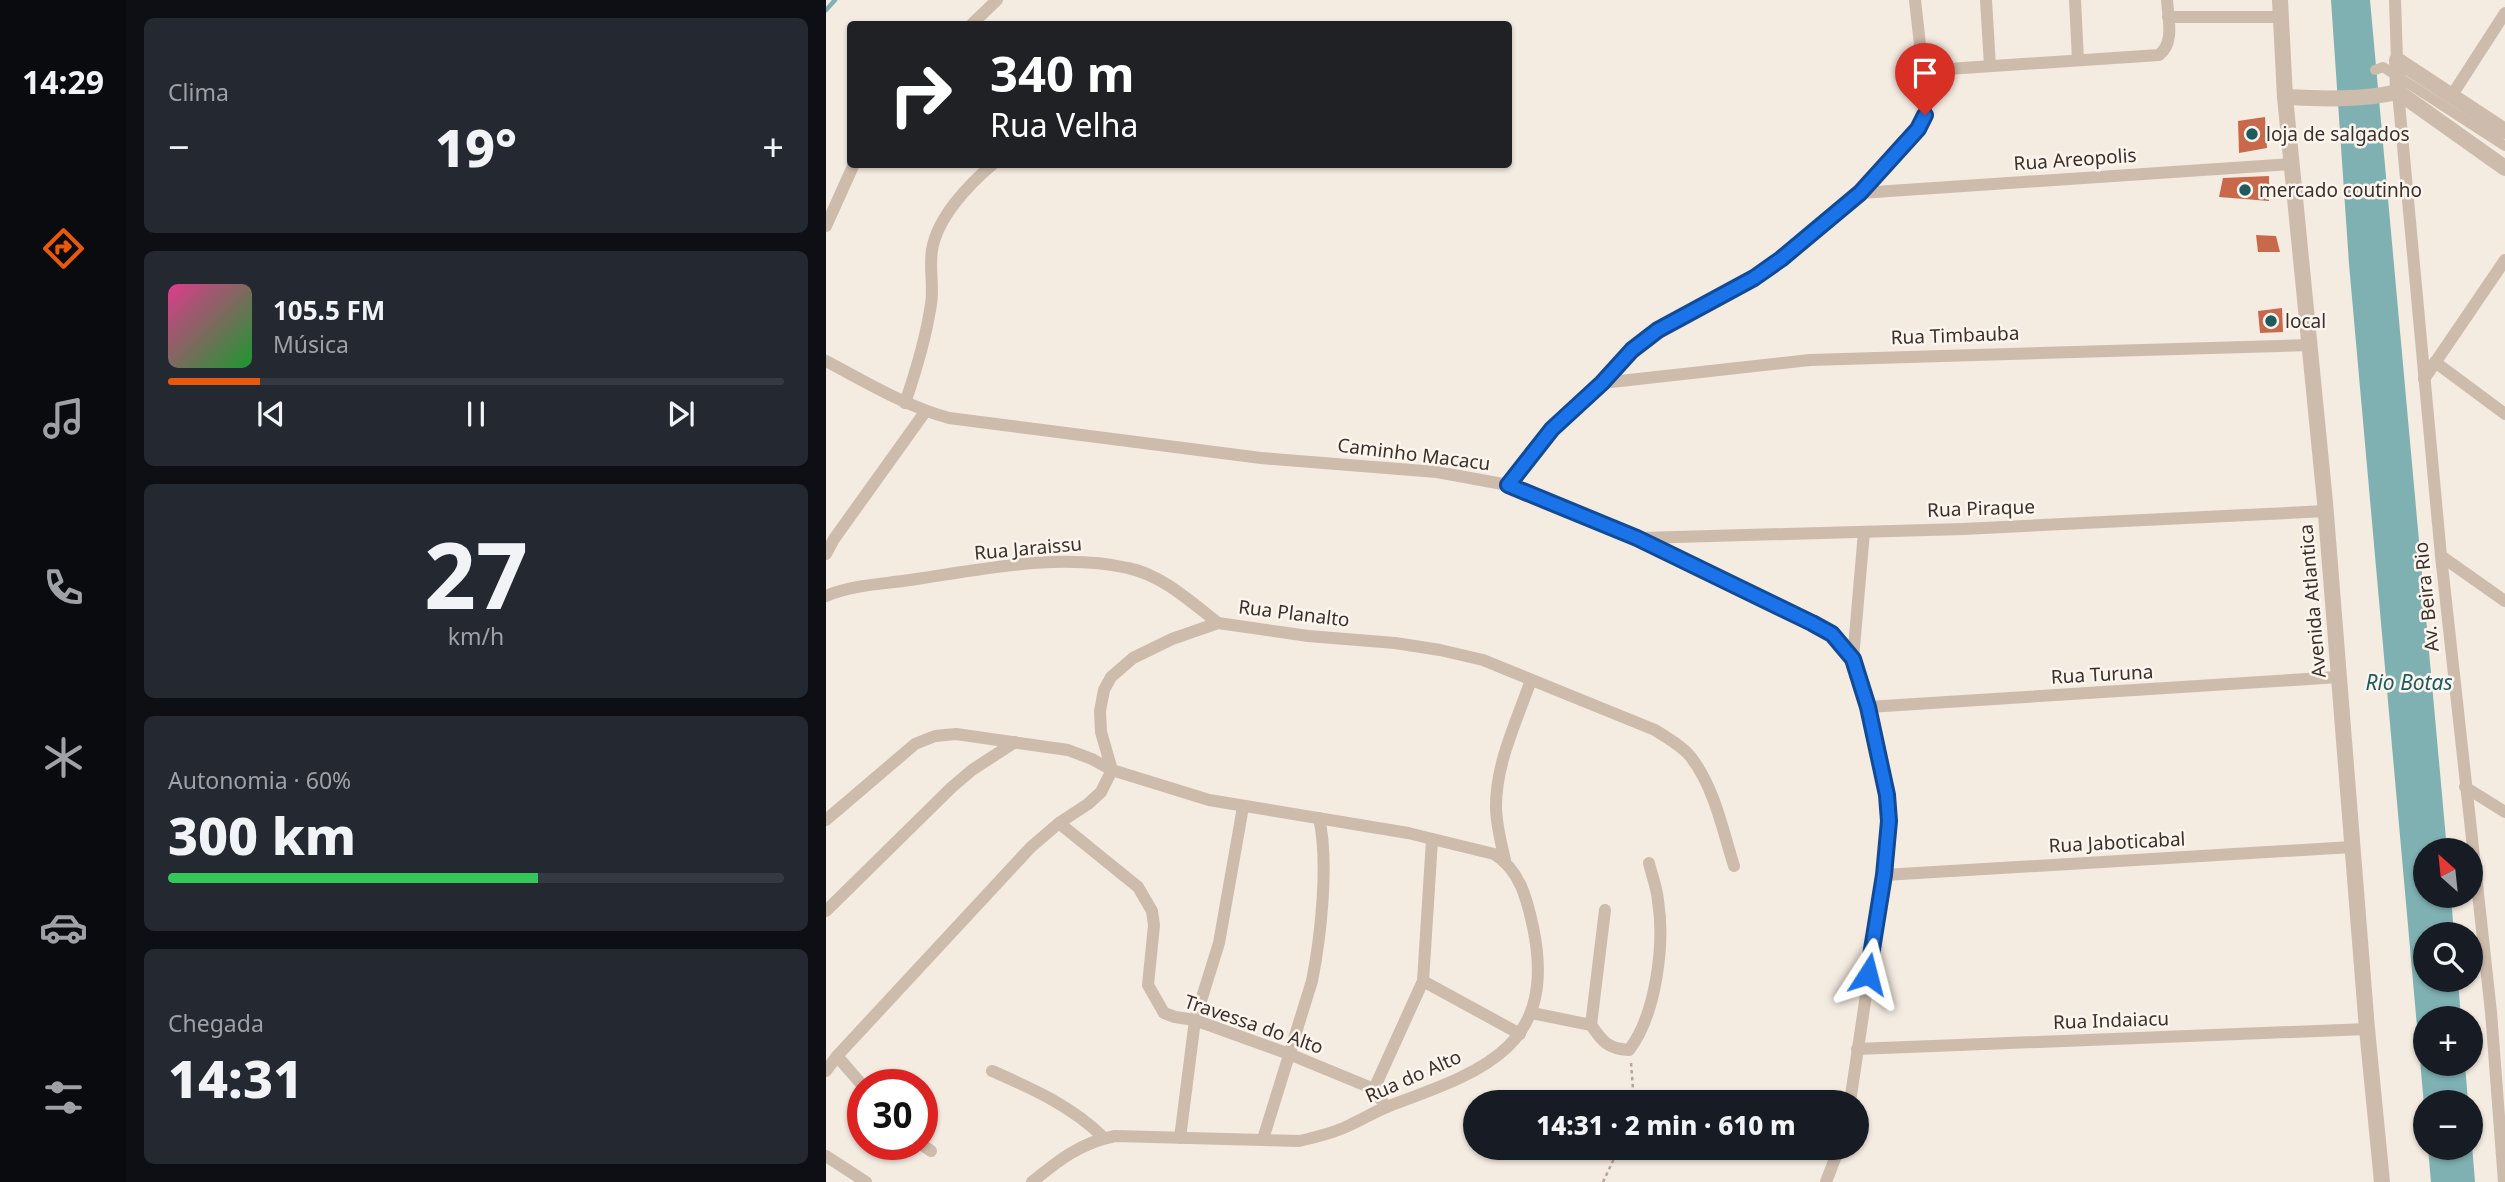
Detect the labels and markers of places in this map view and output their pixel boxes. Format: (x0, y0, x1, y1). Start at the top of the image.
pin (1895, 43, 1955, 115)
place label: loja de salgados (2266, 121, 2410, 147)
marker: loja de salgados (2244, 126, 2260, 142)
place label: mercado coutinho (2259, 177, 2422, 203)
marker: mercado coutinho (2237, 182, 2253, 198)
place label: local (2285, 308, 2326, 334)
marker: local (2263, 313, 2279, 329)

